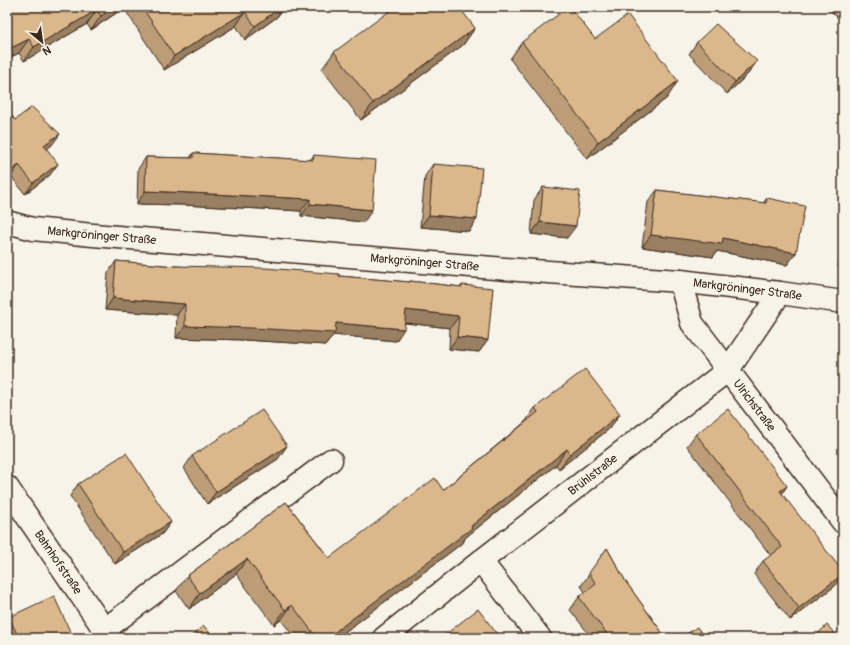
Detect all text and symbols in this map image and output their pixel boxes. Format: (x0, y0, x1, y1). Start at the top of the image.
north arrow (22, 22, 62, 62)
text: N (40, 43, 53, 58)
street label: Markgröninger Straße (47, 223, 157, 248)
street label: Markgröninger Straße (370, 250, 480, 274)
street label: Markgröninger Straße (692, 275, 803, 304)
street label: Ulrichstraße (730, 376, 779, 434)
street label: Brühlstraße (565, 451, 620, 498)
street label: Bahnhofstraße (31, 527, 85, 597)

